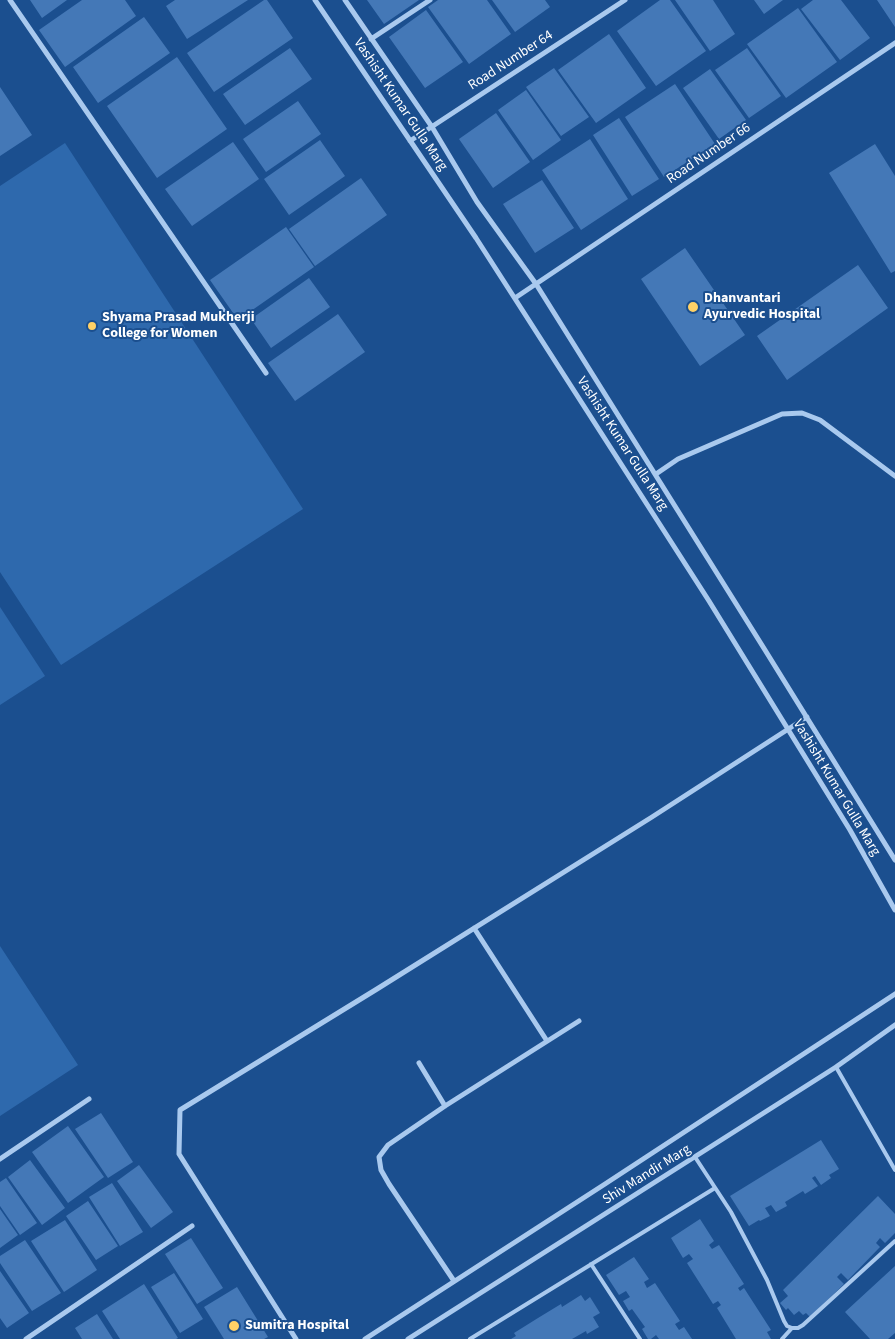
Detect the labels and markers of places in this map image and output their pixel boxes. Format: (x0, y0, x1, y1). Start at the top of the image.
place label: Dhanvantari Ayurvedic Hospital (704, 291, 820, 324)
marker: Dhanvantari Ayurvedic Hospital (686, 300, 700, 314)
place label: Shyama Prasad Mukherji College for Women (102, 310, 255, 342)
marker: Shyama Prasad Mukherji College for Women (86, 320, 98, 332)
place label: Sumitra Hospital (245, 1318, 349, 1334)
marker: Sumitra Hospital (227, 1319, 241, 1333)

